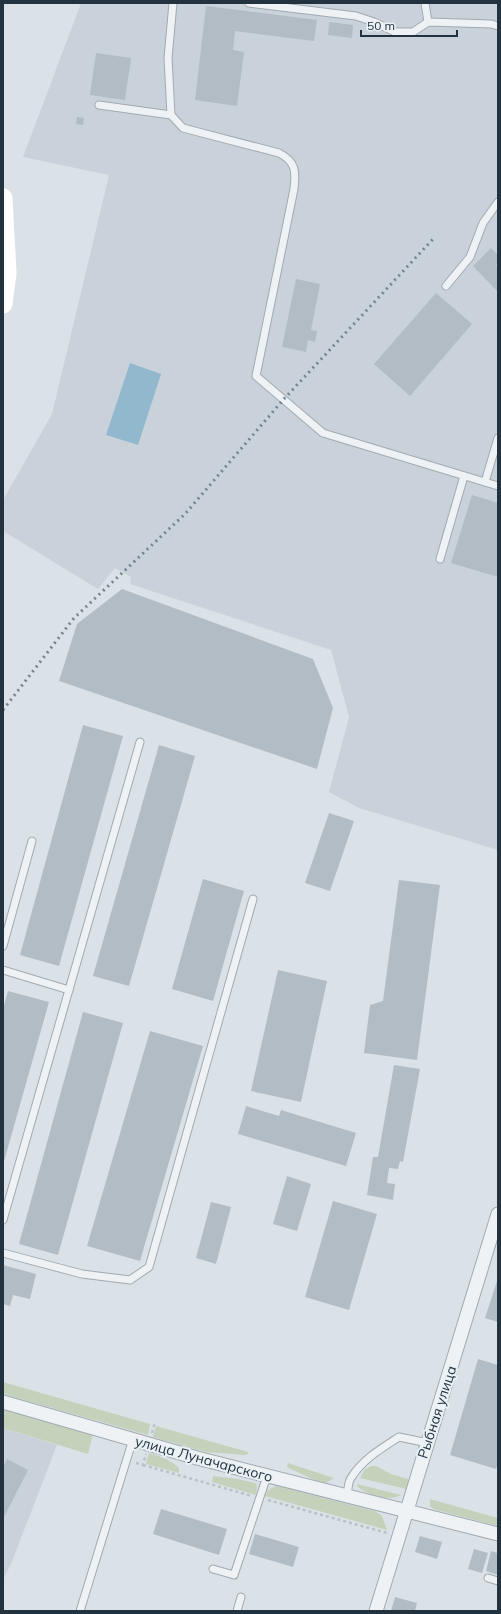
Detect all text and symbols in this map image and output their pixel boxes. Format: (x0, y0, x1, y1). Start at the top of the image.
scale bar (361, 12, 457, 38)
text: 50 m (367, 18, 395, 33)
street label: Рыбная улица (414, 1363, 460, 1461)
street label: улица Луначарского (133, 1432, 275, 1486)

